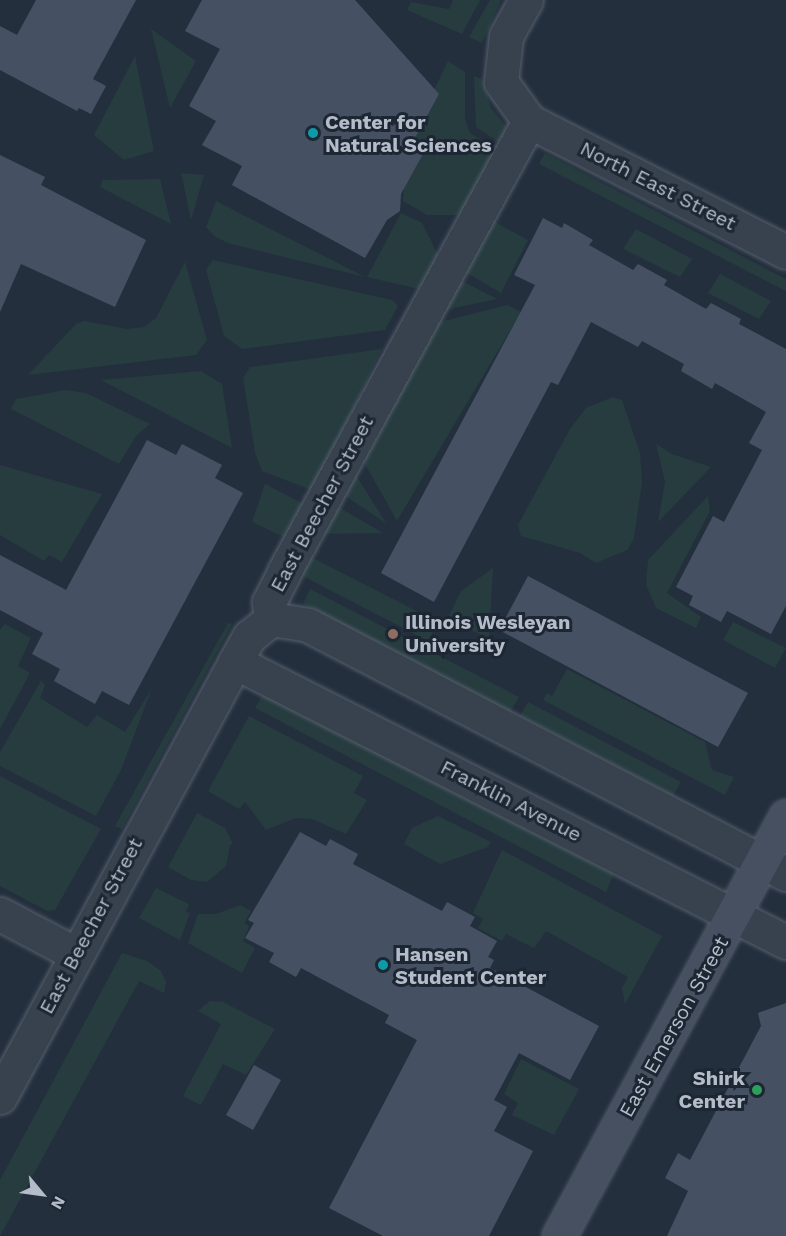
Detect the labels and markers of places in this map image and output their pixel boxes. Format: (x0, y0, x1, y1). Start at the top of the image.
place label: Center for Natural Sciences (325, 110, 492, 157)
marker: Center for Natural Sciences (306, 126, 320, 140)
place label: Illinois Wesleyan University (405, 610, 571, 657)
marker: Illinois Wesleyan University (386, 627, 400, 641)
place label: Hansen Student Center (395, 942, 546, 989)
marker: Hansen Student Center (376, 958, 390, 972)
place label: Shirk Center (679, 1066, 745, 1113)
marker: Shirk Center (750, 1083, 764, 1097)

